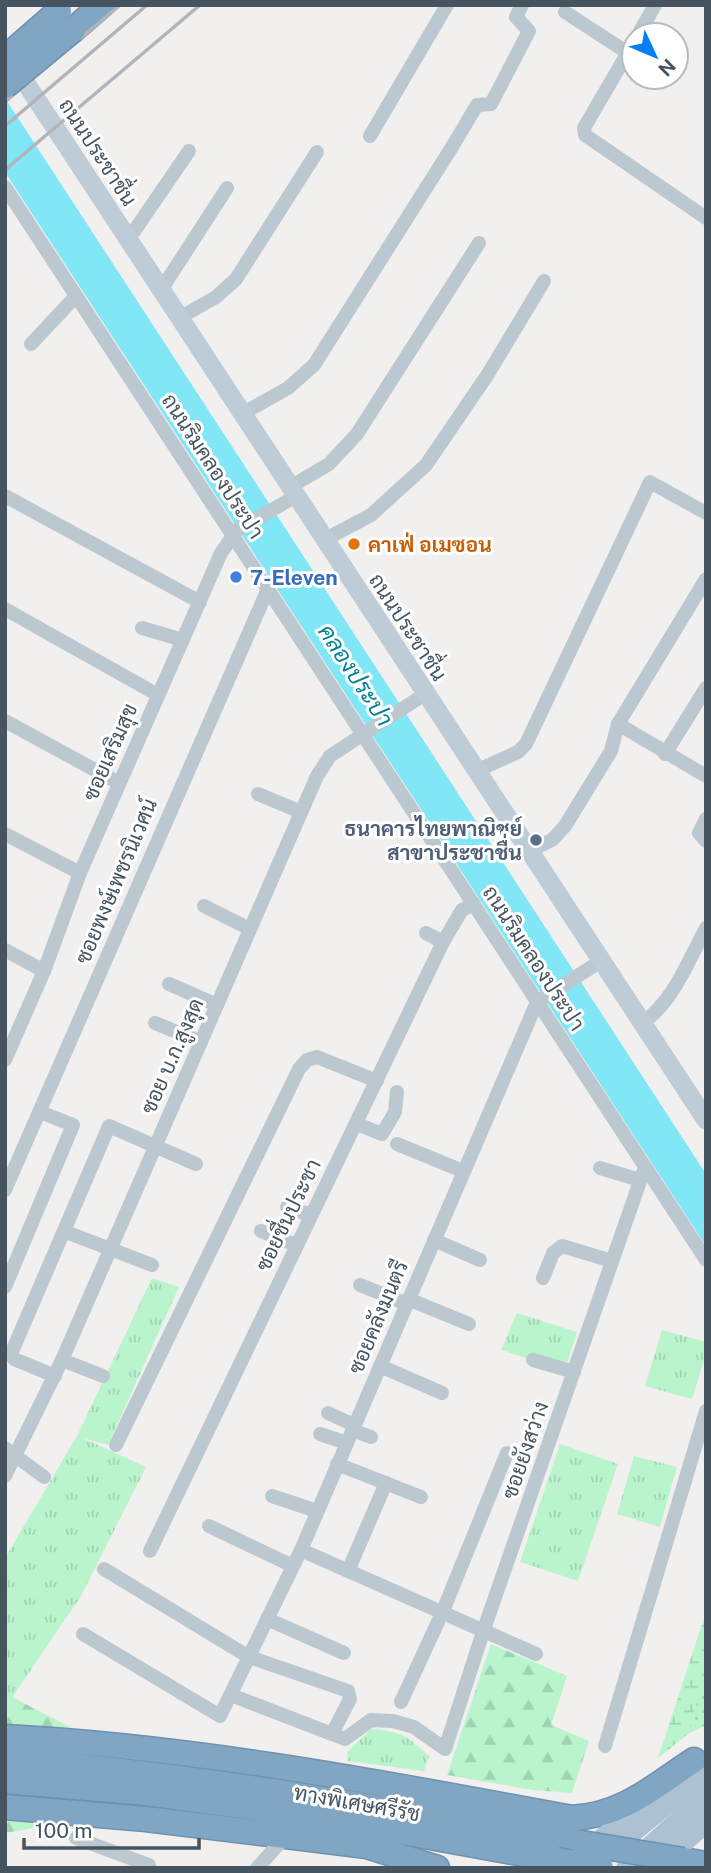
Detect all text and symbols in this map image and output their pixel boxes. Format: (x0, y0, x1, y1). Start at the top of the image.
north arrow (620, 21, 690, 91)
text: N (654, 55, 680, 81)
street label: ถนนประชาชื่น (54, 90, 148, 210)
street label: ถนนริมคลองประปา (157, 389, 269, 543)
place label: คาเฟ่ อเมซอน (368, 532, 492, 557)
marker: คาเฟ่ อเมซอน (346, 536, 362, 552)
place label: 7-Eleven (250, 565, 338, 590)
street label: ถนนประชาชื่น (364, 565, 458, 685)
marker: 7-Eleven (228, 569, 244, 585)
water label: คลองประปา (313, 619, 399, 731)
street label: ซอยเสริมสุข (77, 700, 144, 805)
street label: ซอยพงษ์เพชรนิเวศน์ (69, 794, 162, 967)
place label: ธนาคารไทยพาณิชย์ สาขาประชาชื่น (344, 815, 523, 865)
marker: ธนาคารไทยพาณิชย์ สาขาประชาชื่น (528, 832, 544, 848)
street label: ถนนริมคลองประปา (478, 881, 590, 1035)
street label: ซอย บ.ก.สูงสุด (135, 994, 211, 1119)
street label: ซอยชื่นประชา (244, 1152, 326, 1275)
street label: ซอยคลังมนตรี (343, 1256, 413, 1378)
street label: ซอยยังสว่าง (497, 1398, 553, 1502)
street label: ทางพิเศษศรีรัช (292, 1780, 422, 1826)
scale bar (24, 1806, 200, 1850)
text: 100 m (35, 1818, 92, 1843)

